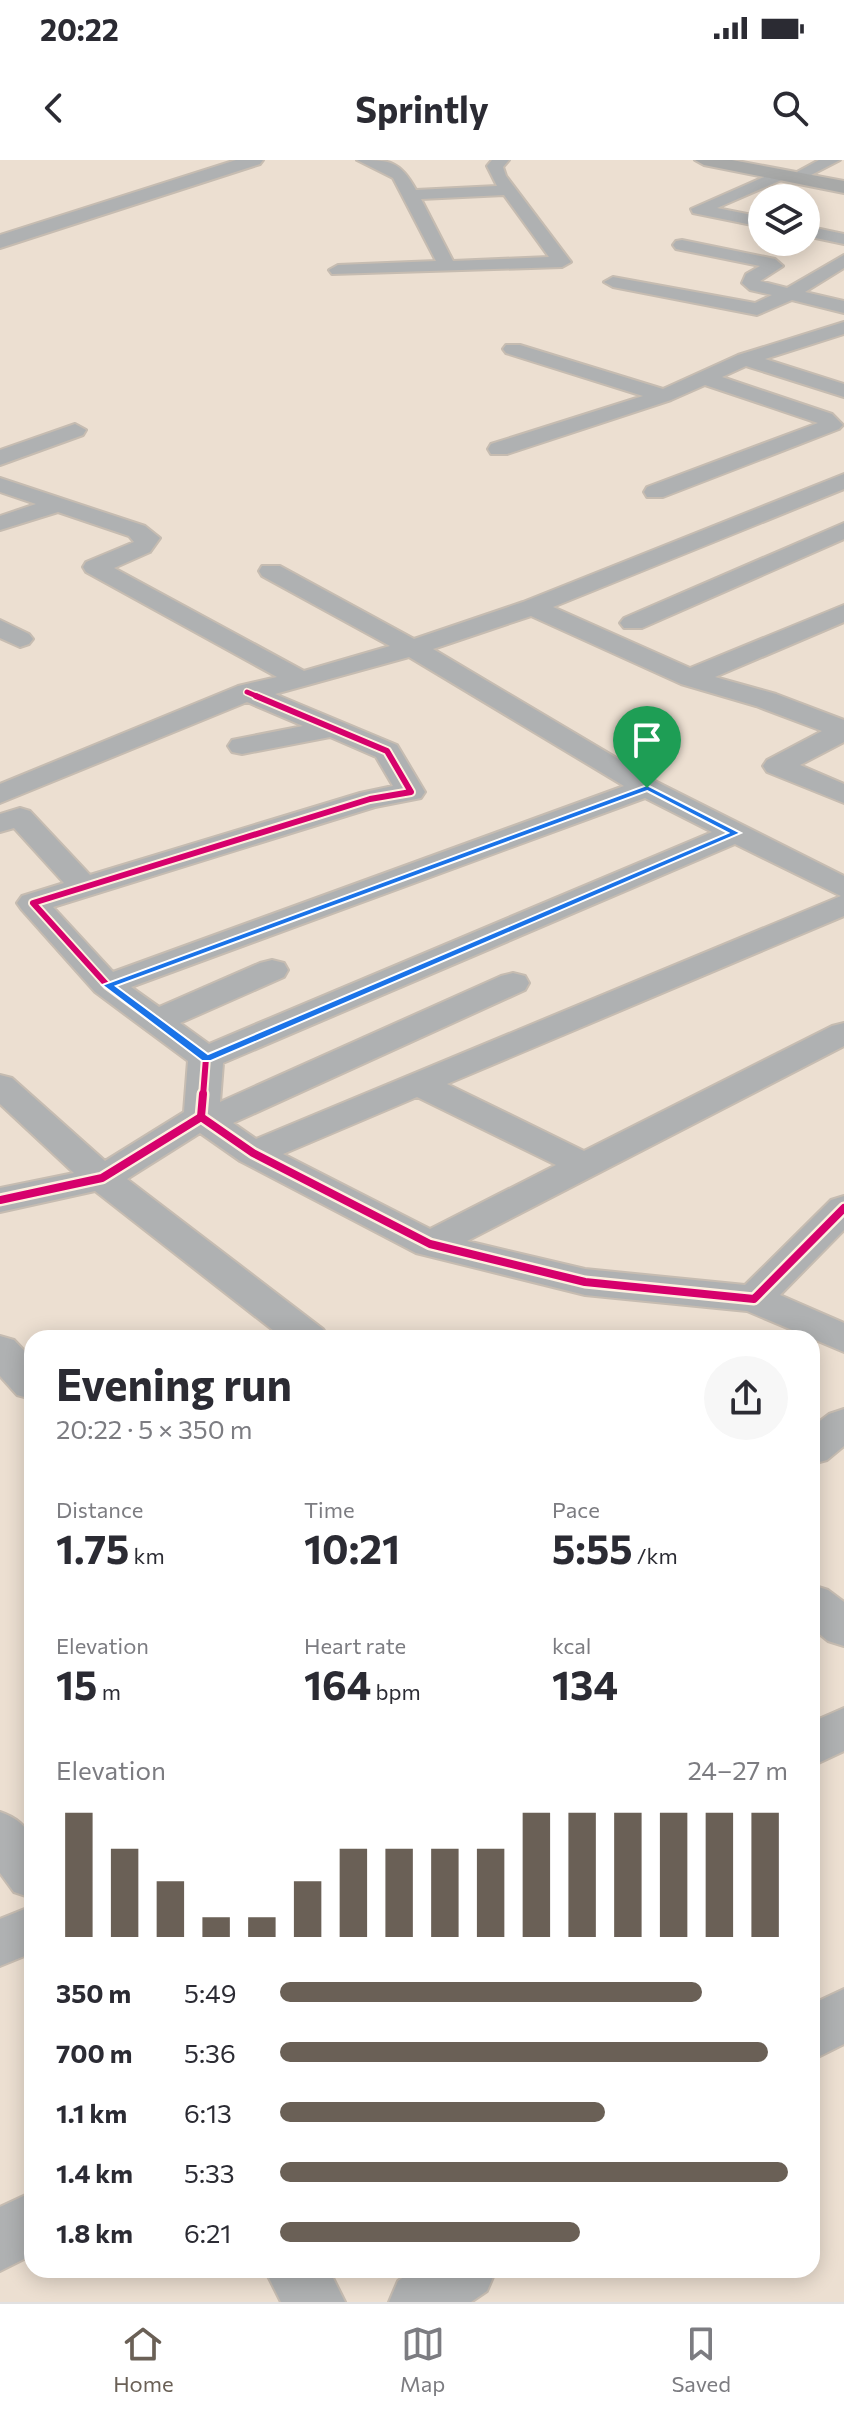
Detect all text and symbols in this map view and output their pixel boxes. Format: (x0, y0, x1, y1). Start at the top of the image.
text: 20:22 (40, 10, 119, 47)
icon: back (32, 86, 76, 130)
text: Sprintly (355, 86, 489, 130)
icon: search (768, 86, 812, 130)
map controls (748, 184, 820, 256)
button: layers (748, 184, 820, 256)
pin (613, 706, 681, 788)
icon: arrive (625, 718, 669, 762)
text: Evening run (56, 1356, 292, 1410)
button: share (704, 1356, 788, 1440)
text: 20:22 · 5 × 350 m (56, 1413, 252, 1444)
text: Distance (56, 1496, 143, 1523)
text: Time (304, 1496, 355, 1523)
text: Pace (552, 1496, 600, 1523)
text: 1.75 (56, 1523, 129, 1572)
text: 10:21 (304, 1523, 400, 1572)
text: 5:55 (552, 1523, 633, 1572)
text: km (129, 1542, 165, 1569)
text: /km (633, 1542, 678, 1569)
text: Elevation (56, 1632, 149, 1659)
text: Heart rate (304, 1632, 406, 1659)
text: kcal (552, 1632, 591, 1659)
text: 15 (56, 1659, 97, 1708)
text: 164 (304, 1659, 371, 1708)
text: 134 (552, 1659, 618, 1708)
text: m (97, 1678, 121, 1705)
text: bpm (371, 1678, 421, 1705)
text: Elevation (56, 1754, 166, 1785)
text: 24–27 m (687, 1754, 788, 1785)
text: 350 m (56, 1977, 131, 2008)
text: 5:49 (184, 1977, 236, 2008)
text: 700 m (56, 2037, 132, 2068)
text: 5:36 (184, 2037, 236, 2068)
text: 1.1 km (56, 2097, 127, 2128)
text: 6:13 (184, 2097, 232, 2128)
text: 1.4 km (56, 2157, 133, 2188)
text: 5:33 (184, 2157, 235, 2188)
text: 1.8 km (56, 2217, 133, 2248)
text: 6:21 (184, 2217, 231, 2248)
tab: Home (113, 2322, 174, 2397)
tab: Map (400, 2322, 445, 2397)
tab: Saved (671, 2322, 731, 2397)

